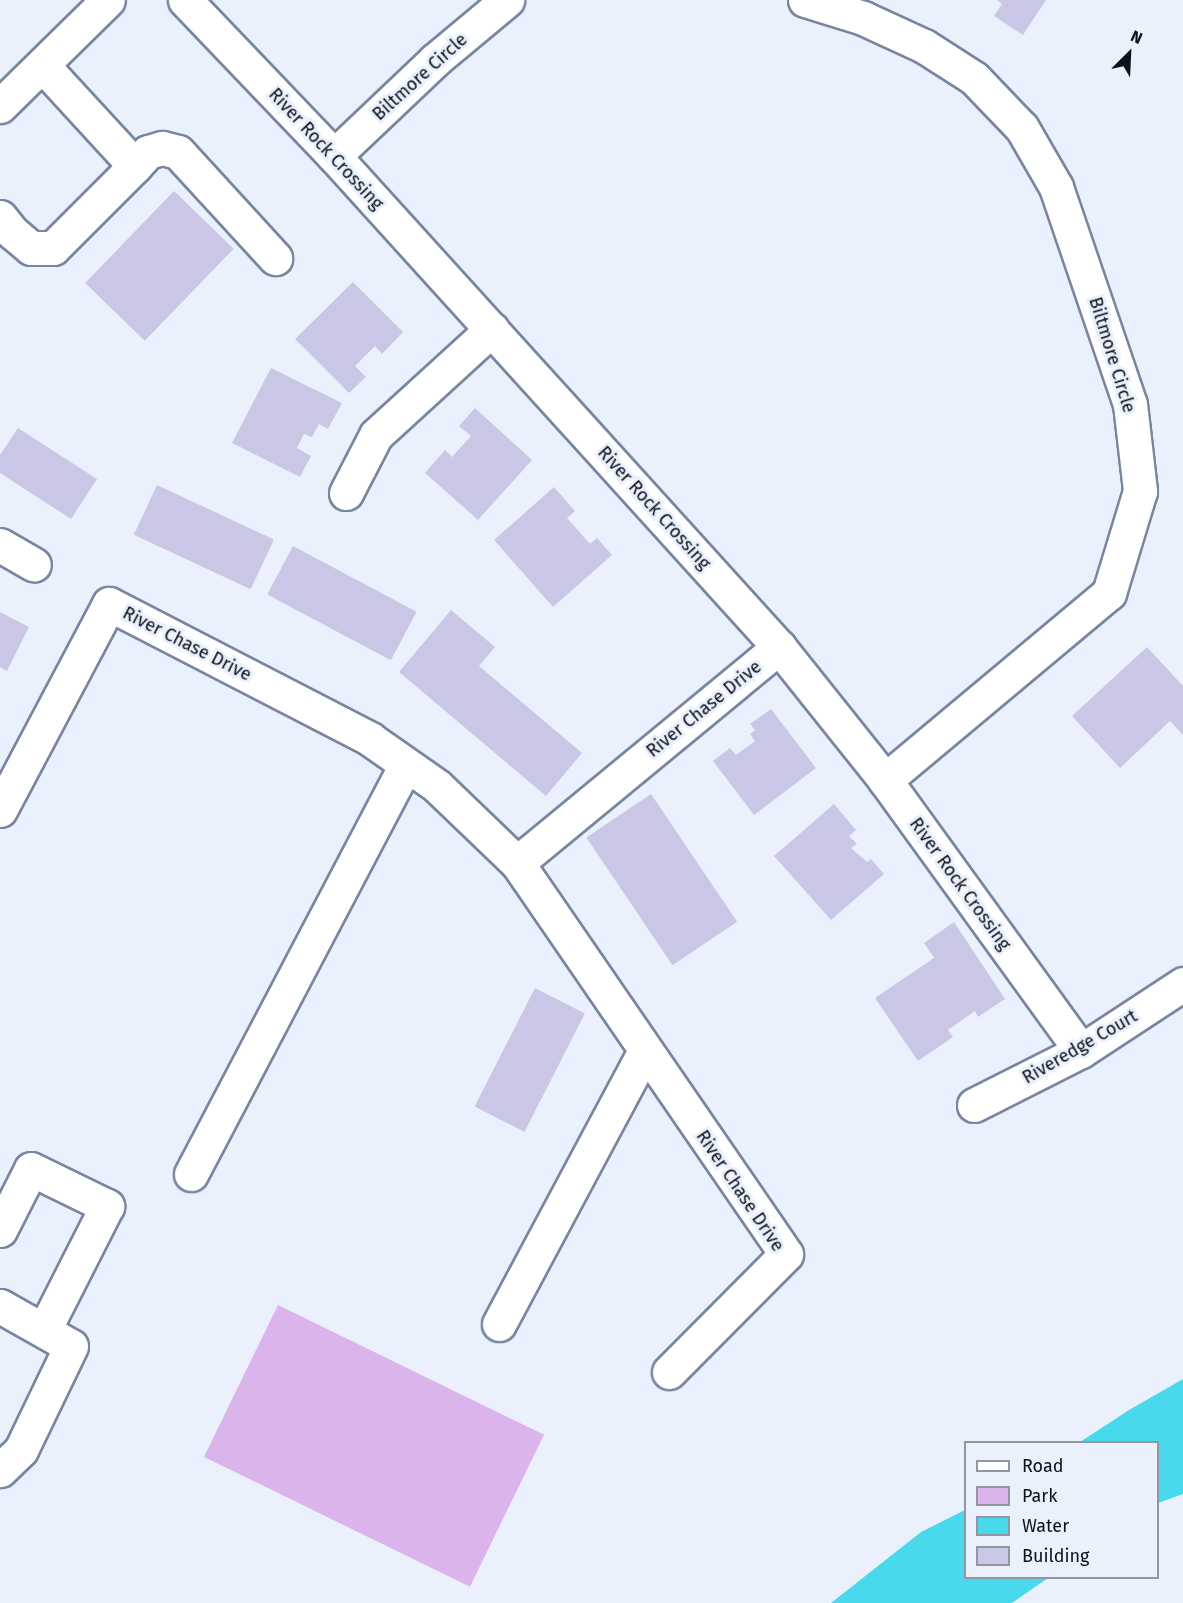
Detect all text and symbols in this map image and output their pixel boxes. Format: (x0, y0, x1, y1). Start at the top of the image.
north arrow (1099, 24, 1159, 84)
text: N (1128, 26, 1145, 48)
street label: Biltmore Circle (368, 29, 472, 125)
street label: River Rock Crossing (264, 84, 388, 214)
street label: Biltmore Circle (1084, 295, 1140, 415)
street label: River Rock Crossing (593, 442, 715, 574)
street label: River Chase Drive (119, 602, 255, 686)
street label: River Chase Drive (642, 656, 766, 762)
street label: River Rock Crossing (905, 814, 1015, 954)
street label: Riveredge Court (1019, 1005, 1141, 1089)
street label: River Chase Drive (691, 1126, 789, 1256)
legend (964, 1441, 1159, 1579)
text: Road (1022, 1455, 1064, 1477)
text: Park (1022, 1485, 1057, 1507)
text: Water (1022, 1515, 1069, 1537)
text: Building (1022, 1545, 1089, 1567)

